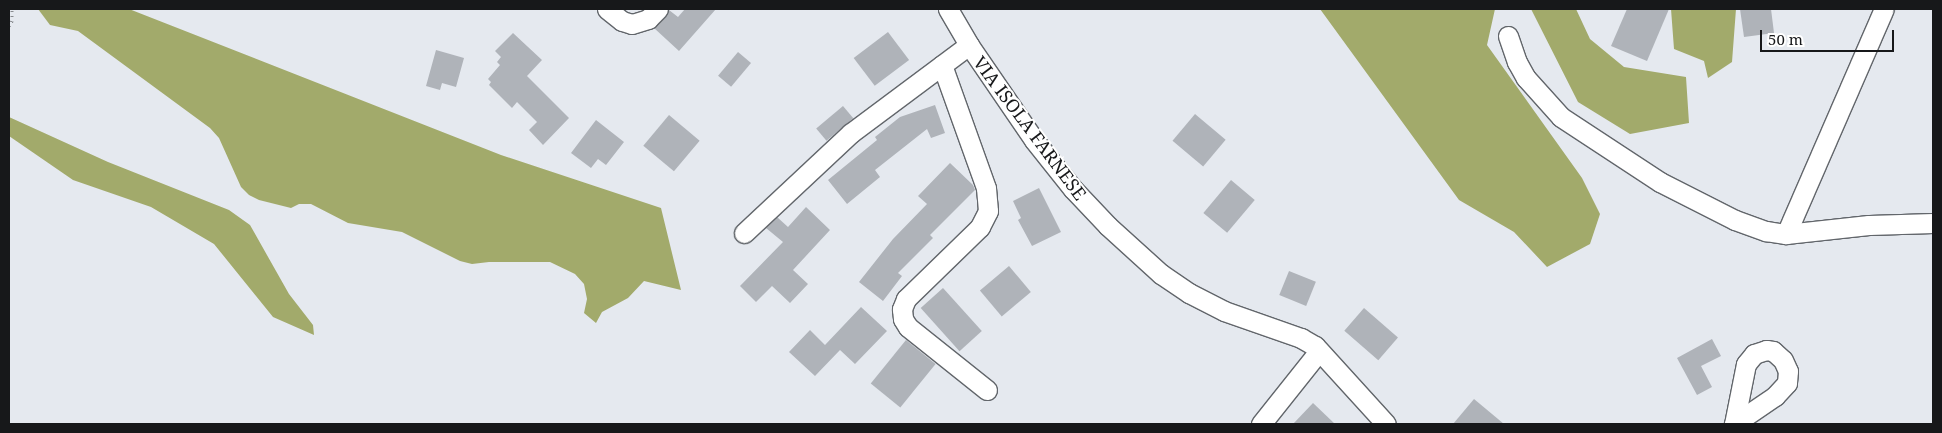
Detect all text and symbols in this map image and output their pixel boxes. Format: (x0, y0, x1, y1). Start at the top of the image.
scale bar (1762, 20, 1896, 52)
text: 50 m (1768, 29, 1803, 49)
street label: VIA ISOLA FARNESE (969, 52, 1091, 204)

